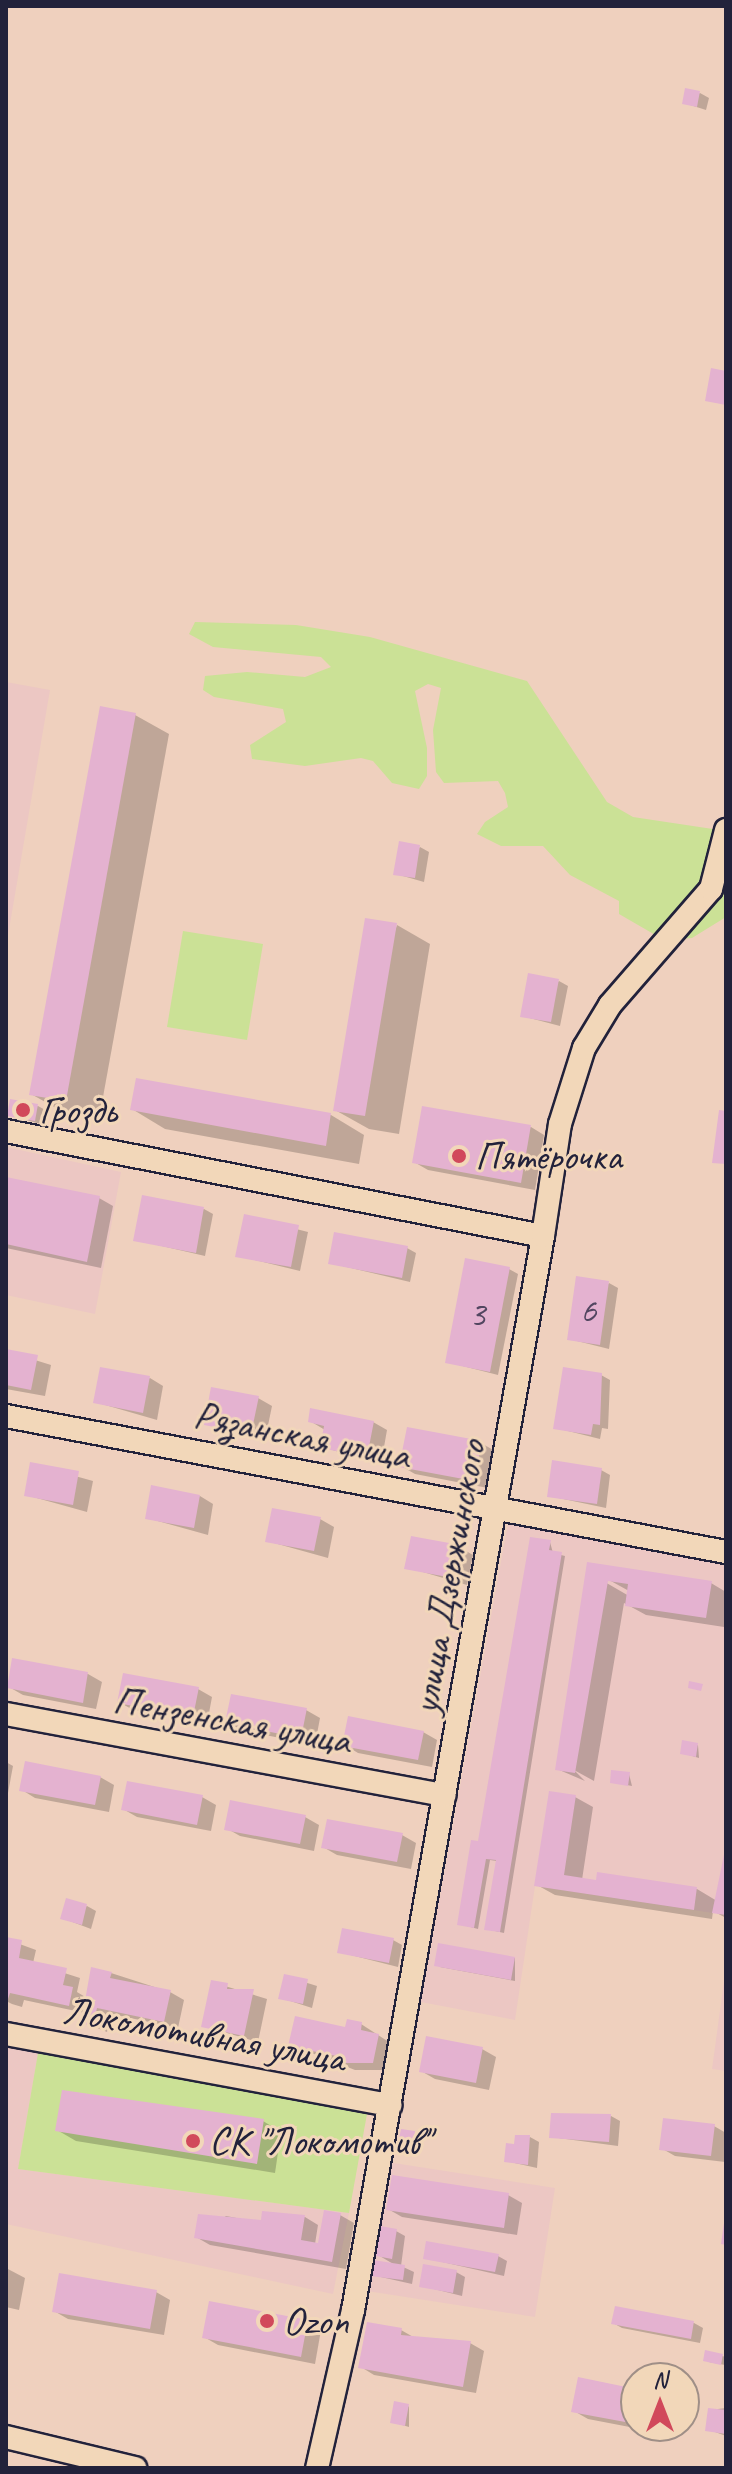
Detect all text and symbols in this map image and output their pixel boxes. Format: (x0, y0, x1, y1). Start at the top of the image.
place label: Гроздь (39, 1086, 117, 1134)
marker: Гроздь (14, 1101, 32, 1119)
place label: Пятёрочка (475, 1132, 622, 1180)
marker: Пятёрочка (450, 1147, 468, 1165)
house number: 6 (580, 1289, 596, 1333)
house number: 3 (469, 1293, 485, 1337)
street label: Рязанская улица (188, 1390, 416, 1480)
street label: улица Дзержинского (401, 1438, 495, 1716)
street label: Пензенская улица (109, 1675, 355, 1765)
street label: Локомотивная улица (59, 1986, 349, 2082)
place label: СК "Локомотив" (209, 2117, 429, 2165)
marker: СК "Локомотив" (184, 2132, 202, 2150)
place label: Ozon (283, 2297, 349, 2345)
marker: Ozon (258, 2312, 276, 2330)
north arrow (620, 2362, 700, 2442)
text: N (653, 2366, 667, 2394)

